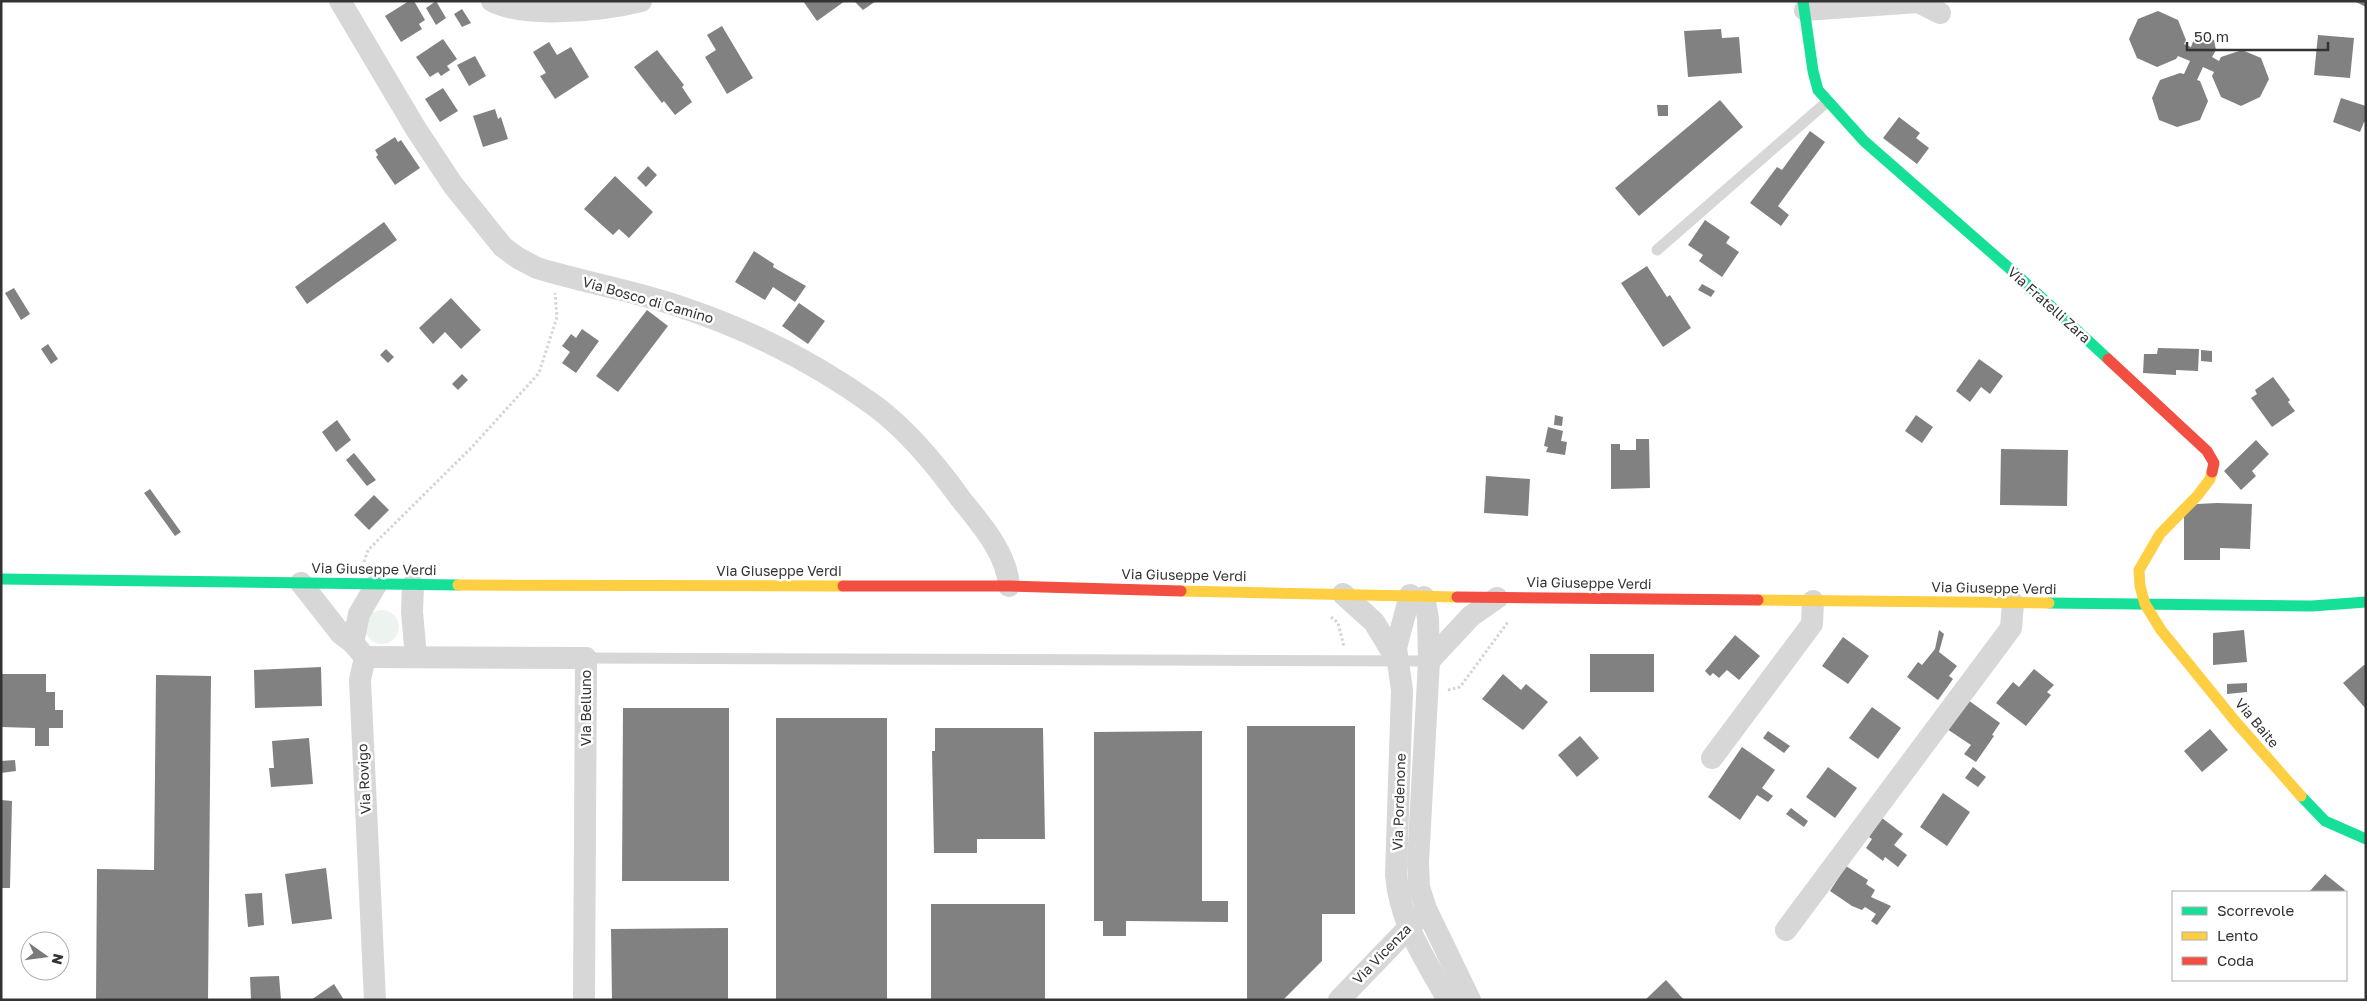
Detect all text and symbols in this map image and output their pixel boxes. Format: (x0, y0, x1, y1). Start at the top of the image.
scale bar (2187, 20, 2328, 52)
text: 50 m (2194, 27, 2229, 45)
street label: Via Fratelli Zara (2004, 263, 2094, 346)
street label: Via Bosco di Camino (581, 273, 716, 326)
street label: Via Giuseppe Verdi (311, 559, 437, 578)
street label: Via Giuseppe Verdi (716, 562, 842, 579)
street label: Via Giuseppe Verdi (1121, 565, 1247, 584)
street label: Via Giuseppe Verdi (1526, 573, 1652, 592)
street label: Via Giuseppe Verdi (1931, 578, 2057, 597)
street label: Via Belluno (577, 670, 594, 746)
street label: Via Baite (2232, 694, 2283, 751)
street label: Via Rovigo (353, 743, 374, 815)
street label: Via Pordenone (1388, 753, 1409, 851)
legend (2172, 891, 2347, 981)
text: Scorrevole (2217, 901, 2294, 919)
street label: Via Vicenza (1349, 920, 1415, 987)
text: Lento (2217, 926, 2258, 944)
north arrow (20, 931, 70, 981)
text: Coda (2217, 951, 2254, 969)
text: N (49, 952, 68, 966)

